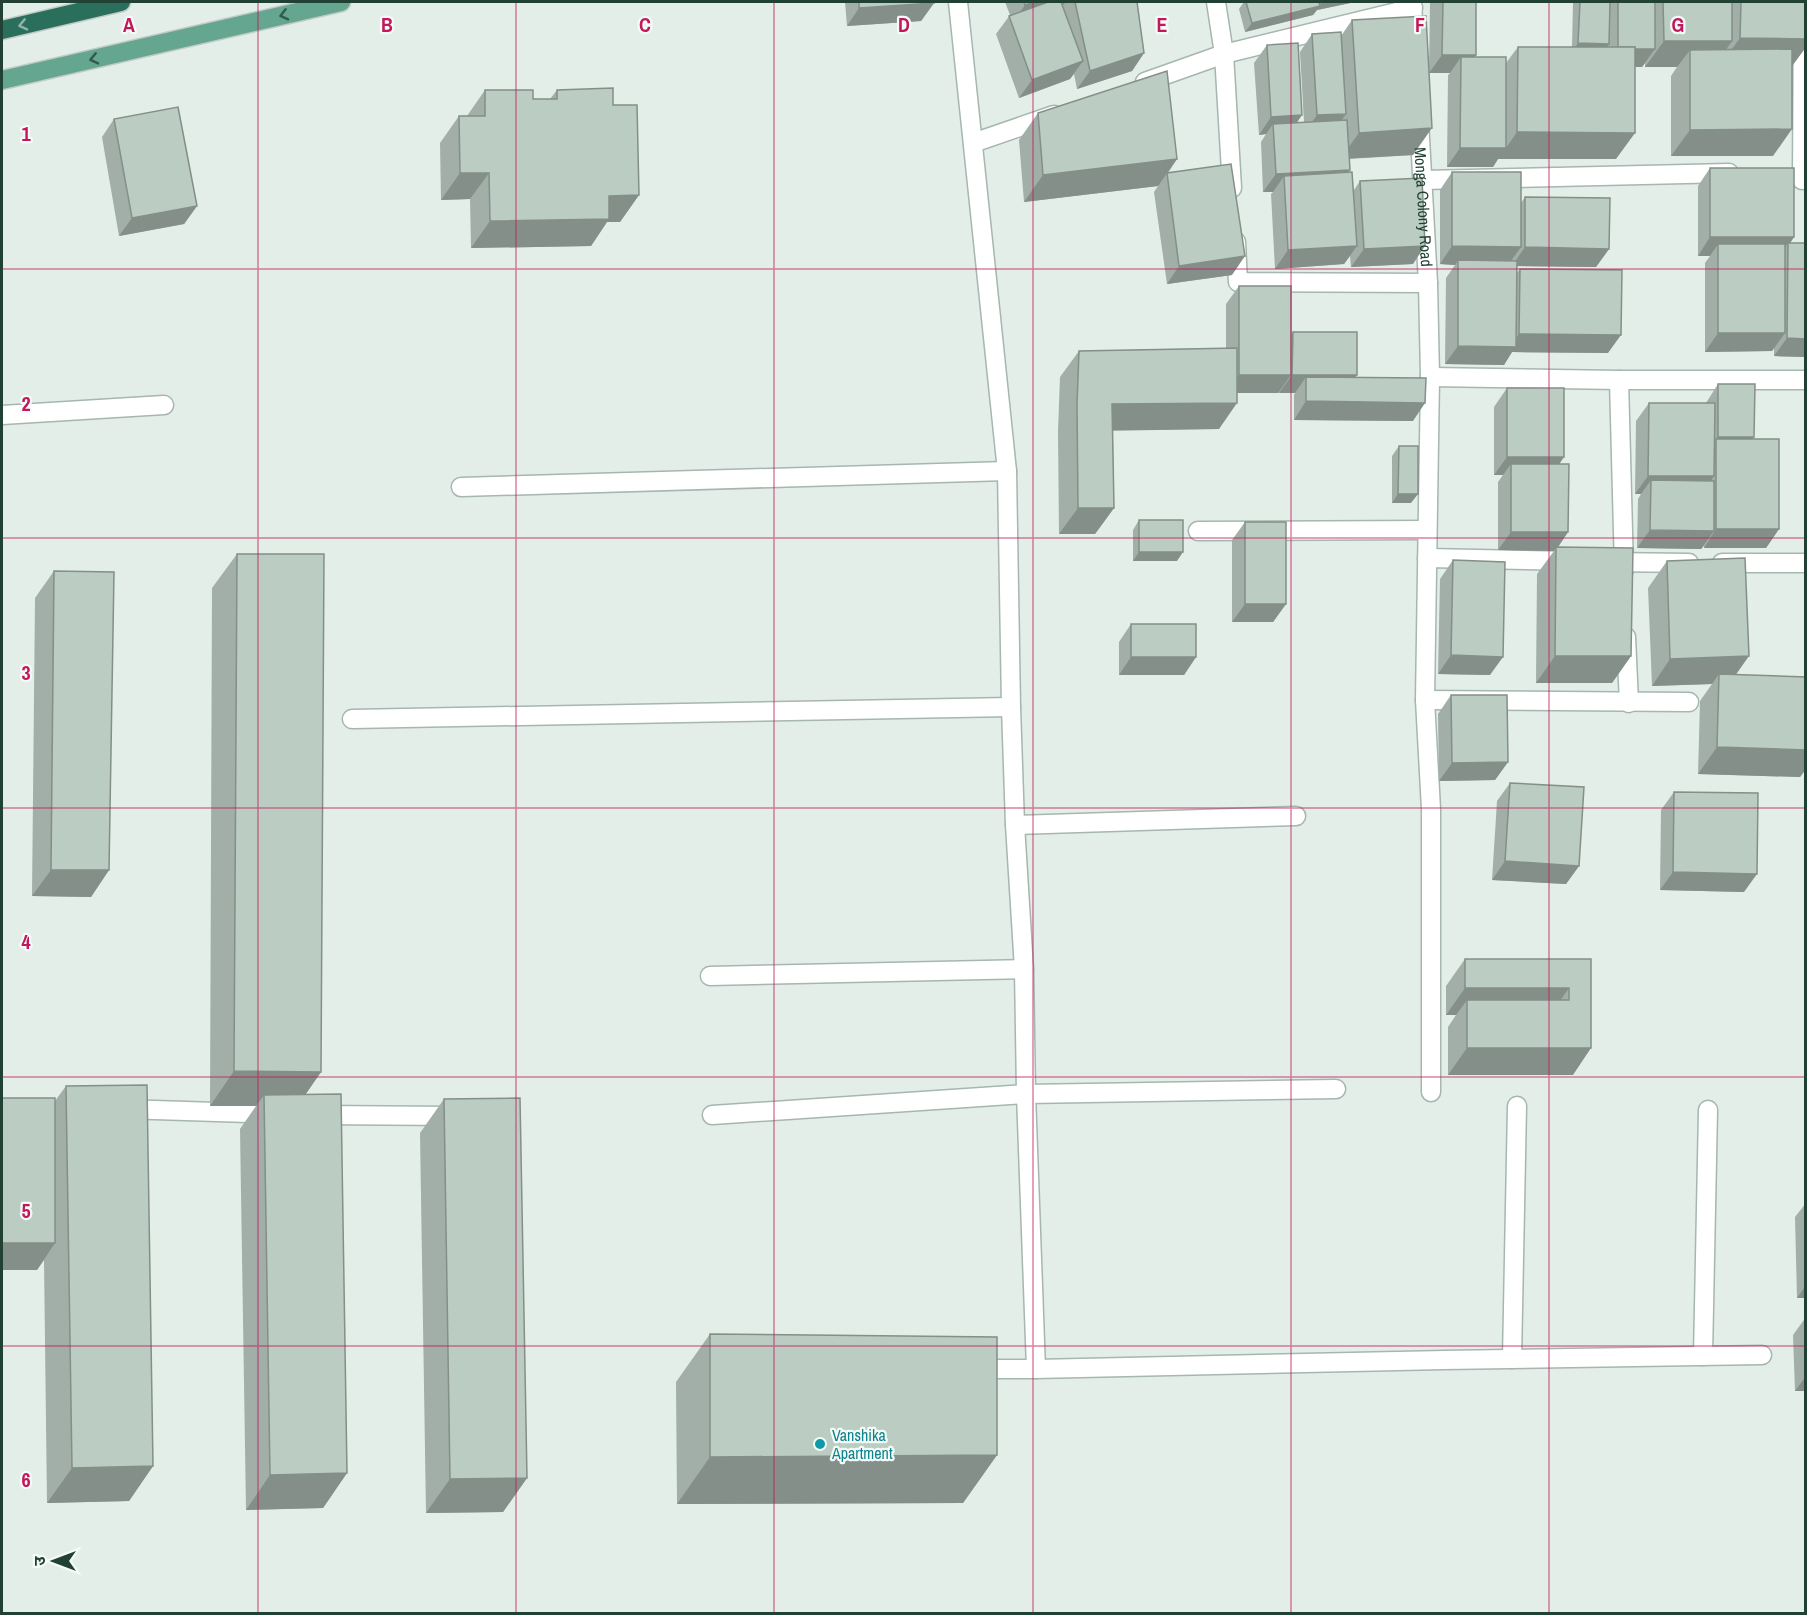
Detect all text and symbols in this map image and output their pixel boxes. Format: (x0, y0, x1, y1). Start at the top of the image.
one-way arrow (279, 8, 289, 21)
text: A (123, 11, 135, 38)
text: B (381, 11, 393, 38)
text: C (639, 11, 651, 38)
text: D (898, 11, 910, 38)
text: E (1157, 11, 1168, 38)
text: F (1415, 11, 1425, 38)
text: G (1672, 11, 1684, 38)
one-way arrow (18, 17, 28, 30)
one-way arrow (89, 52, 99, 65)
text: 1 (21, 120, 31, 147)
street label: Monga Colony Road (1410, 147, 1438, 267)
text: 2 (21, 390, 31, 417)
text: 3 (21, 659, 31, 686)
text: 4 (21, 928, 31, 955)
text: 5 (21, 1197, 31, 1224)
place label: Vanshika Apartment (831, 1424, 893, 1464)
marker: Vanshika Apartment (813, 1437, 827, 1451)
text: 6 (21, 1466, 31, 1493)
north arrow (24, 1531, 84, 1591)
text: उ (28, 1556, 50, 1566)

